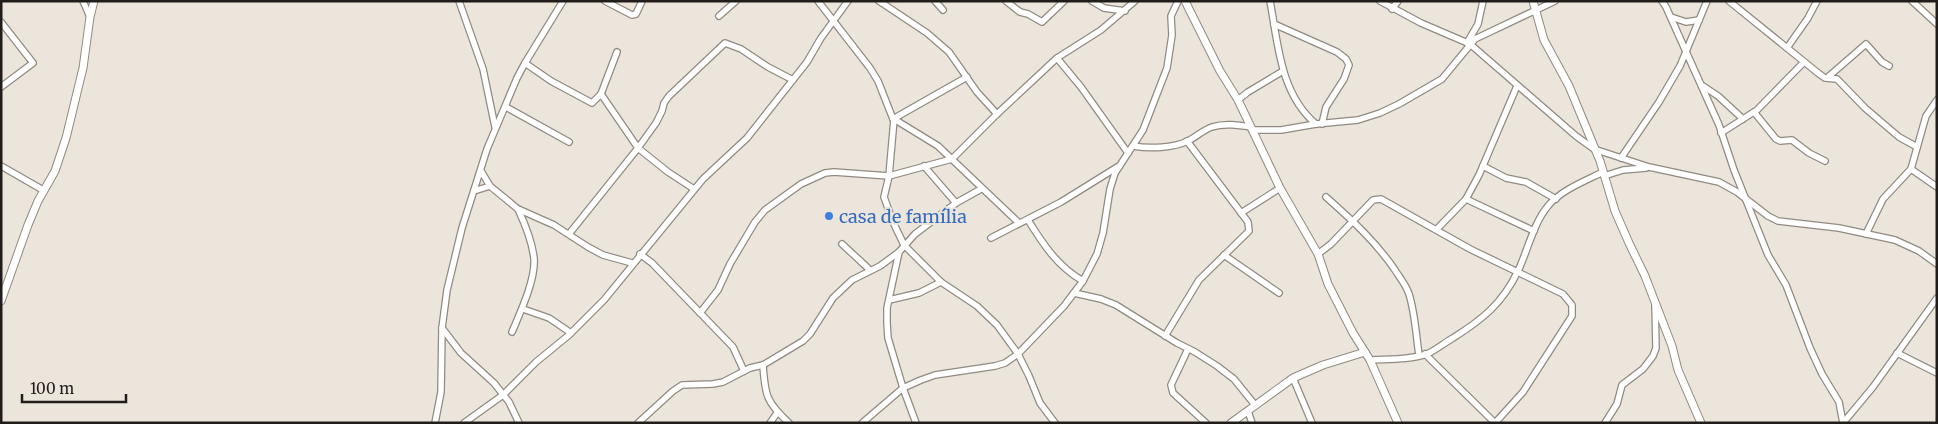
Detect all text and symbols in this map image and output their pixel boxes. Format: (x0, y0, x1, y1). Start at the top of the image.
place label: casa de família (839, 205, 967, 228)
marker: casa de família (823, 210, 835, 222)
scale bar (22, 372, 126, 404)
text: 100 m (30, 379, 74, 398)

